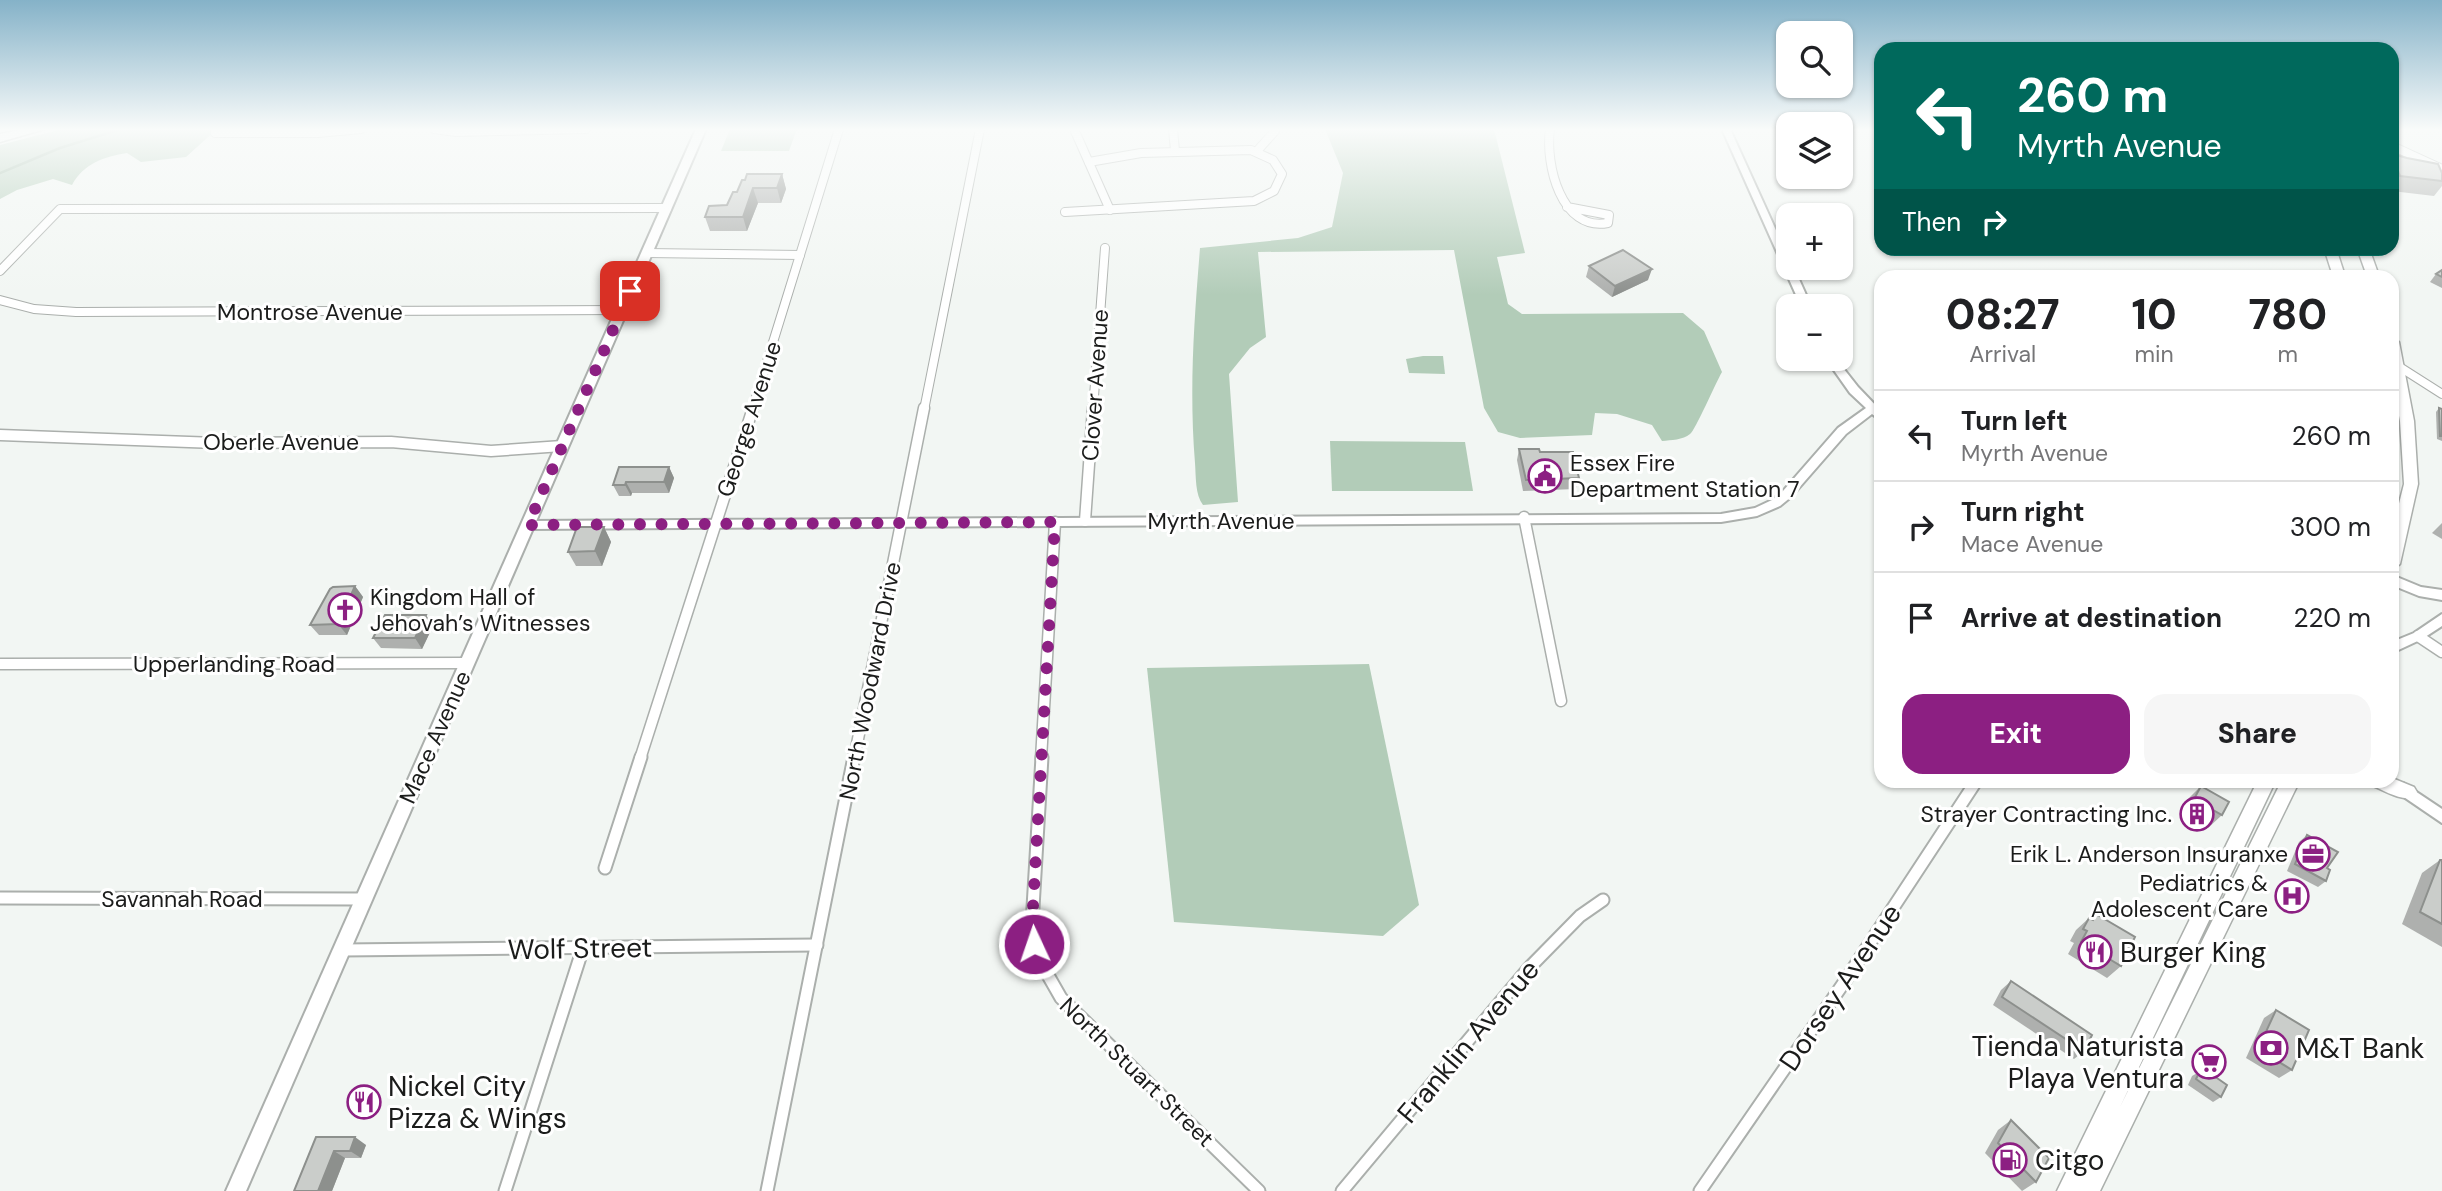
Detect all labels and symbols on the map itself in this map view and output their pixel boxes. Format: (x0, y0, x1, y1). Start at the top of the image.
pin (600, 261, 660, 321)
street label: Montrose Avenue (217, 297, 403, 327)
street label: Clover Avenue (1075, 308, 1115, 462)
street label: George Avenue (710, 337, 788, 501)
street label: Oberle Avenue (203, 427, 359, 457)
place label: Essex Fire Department Station 7 (1570, 448, 1800, 504)
public building icon: Essex Fire Department Station 7 (1526, 457, 1564, 495)
street label: Myrth Avenue (1147, 506, 1295, 536)
street label: North Woodward Drive (832, 559, 908, 803)
place label: Kingdom Hall of Jehovah’s Witnesses (370, 582, 590, 638)
church icon: Kingdom Hall of Jehovah’s Witnesses (326, 591, 364, 629)
street label: Upperlanding Road (133, 649, 335, 679)
street label: Mace Avenue (392, 666, 478, 808)
building icon: Strayer Contracting Inc. (2178, 795, 2216, 833)
place label: Strayer Contracting Inc. (1920, 799, 2172, 829)
office icon: Erik L. Anderson Insuranxe (2294, 835, 2332, 873)
place label: Erik L. Anderson Insuranxe (2010, 839, 2288, 869)
place label: Pediatrics & Adolescent Care (2091, 868, 2268, 924)
hospital icon: Pediatrics & Adolescent Care (2273, 877, 2311, 915)
street label: Savannah Road (101, 884, 263, 914)
street label: Dorsey Avenue (1771, 897, 1910, 1078)
position arrow (997, 907, 1071, 981)
street label: Wolf Street (507, 929, 653, 968)
restaurant icon: Burger King (2076, 933, 2114, 971)
place label: Burger King (2120, 934, 2267, 971)
street label: Franklin Avenue (1389, 952, 1548, 1131)
street label: North Stuart Street (1053, 991, 1221, 1153)
place label: Tienda Naturista Playa Ventura (1971, 1028, 2184, 1097)
bank icon: M&T Bank (2252, 1029, 2290, 1067)
place label: M&T Bank (2296, 1030, 2424, 1067)
supermarket icon: Tienda Naturista Playa Ventura (2190, 1043, 2228, 1081)
place label: Nickel City Pizza & Wings (388, 1068, 567, 1137)
restaurant icon: Nickel City Pizza & Wings (345, 1083, 383, 1121)
fuel station icon: Citgo (1991, 1141, 2029, 1179)
place label: Citgo (2035, 1142, 2104, 1179)

